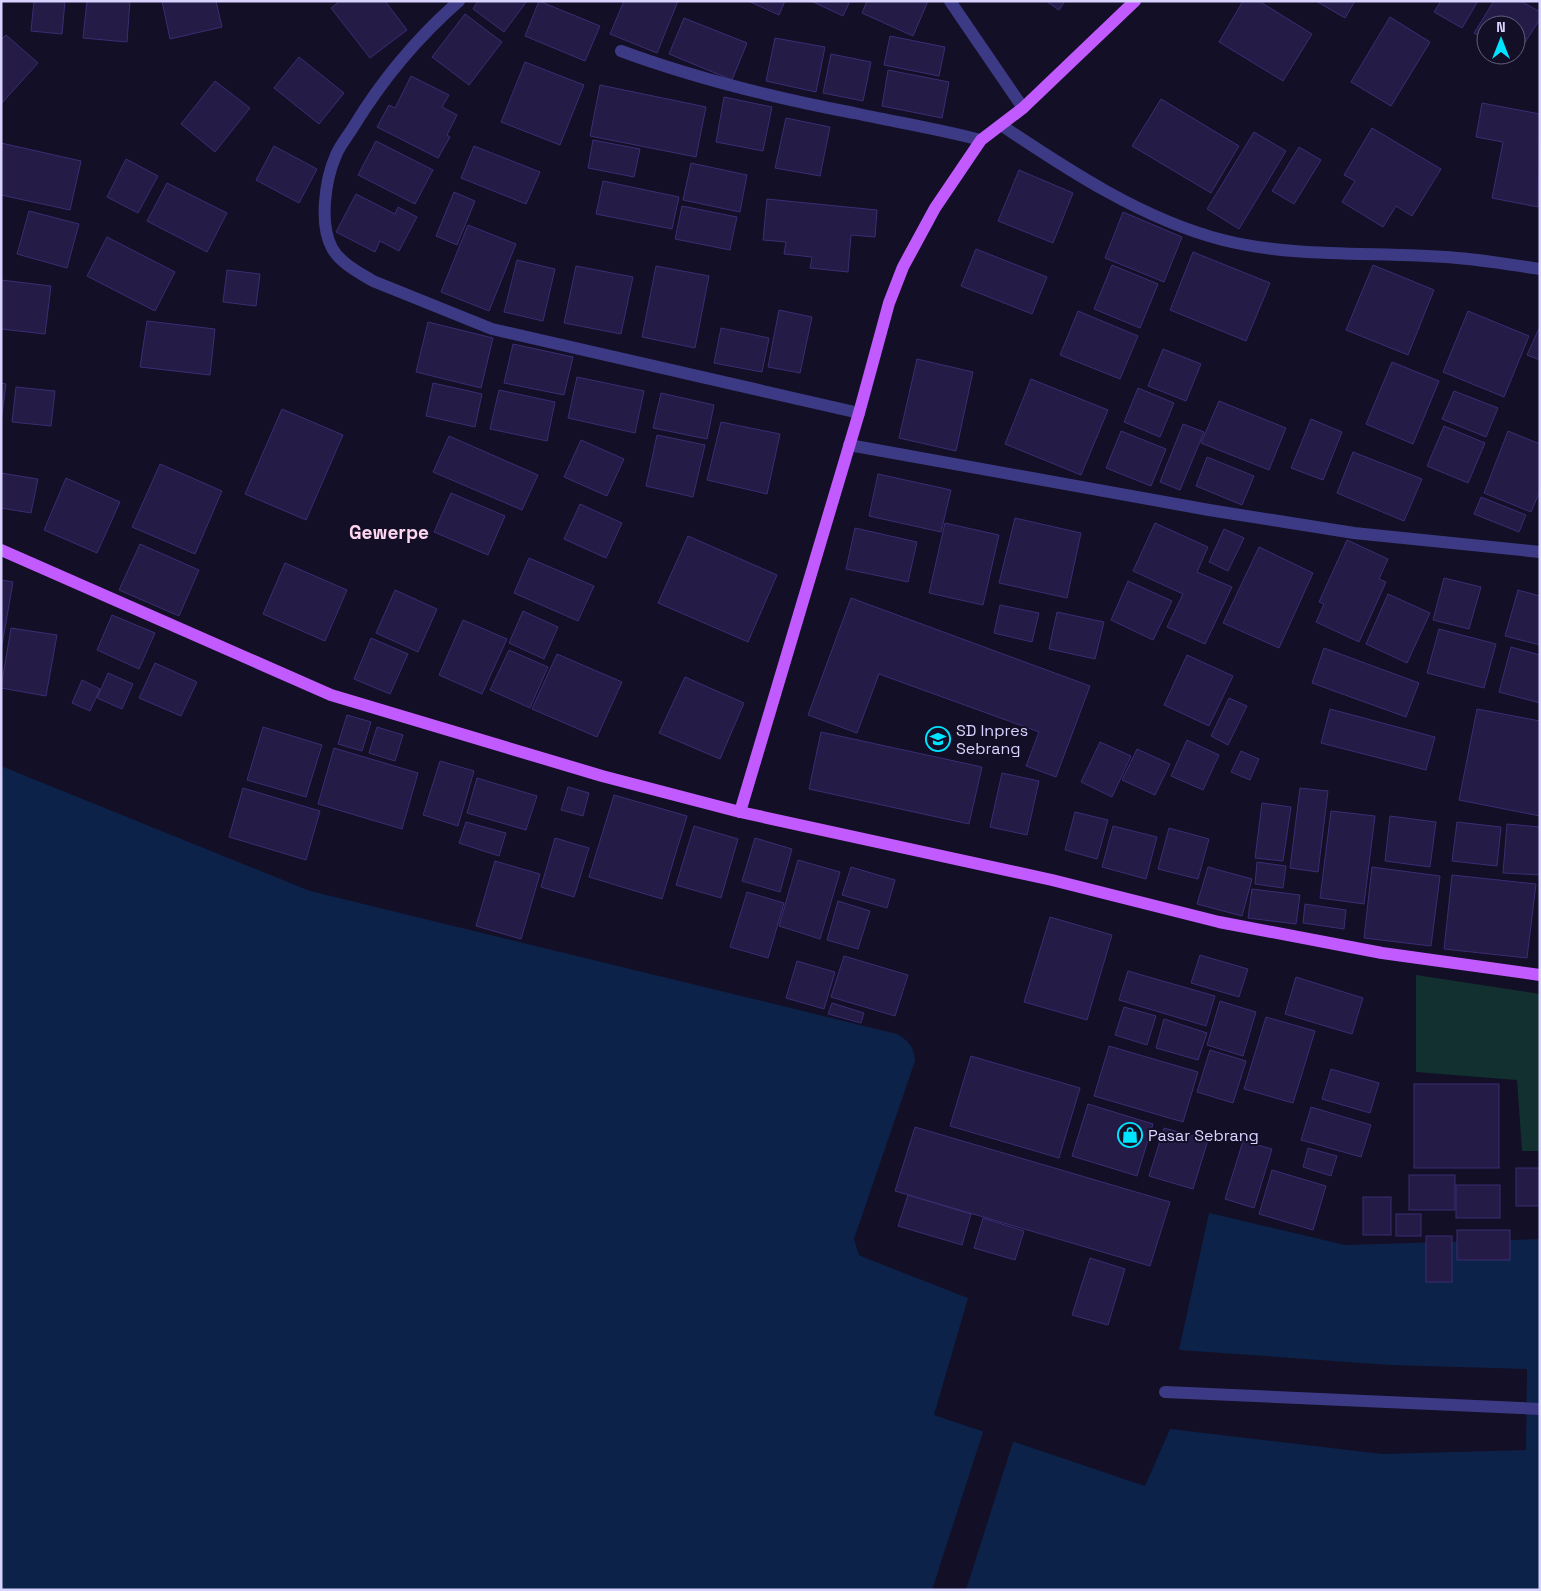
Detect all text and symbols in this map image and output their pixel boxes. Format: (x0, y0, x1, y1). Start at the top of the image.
north arrow (1476, 15, 1526, 65)
text: N (1496, 18, 1506, 36)
district label: Gewerpe (349, 520, 429, 545)
place label: SD Inpres Sebrang (956, 720, 1028, 759)
school or university icon: SD Inpres Sebrang (925, 726, 951, 752)
shop icon: Pasar Sebrang (1117, 1122, 1143, 1148)
place label: Pasar Sebrang (1148, 1125, 1259, 1146)

